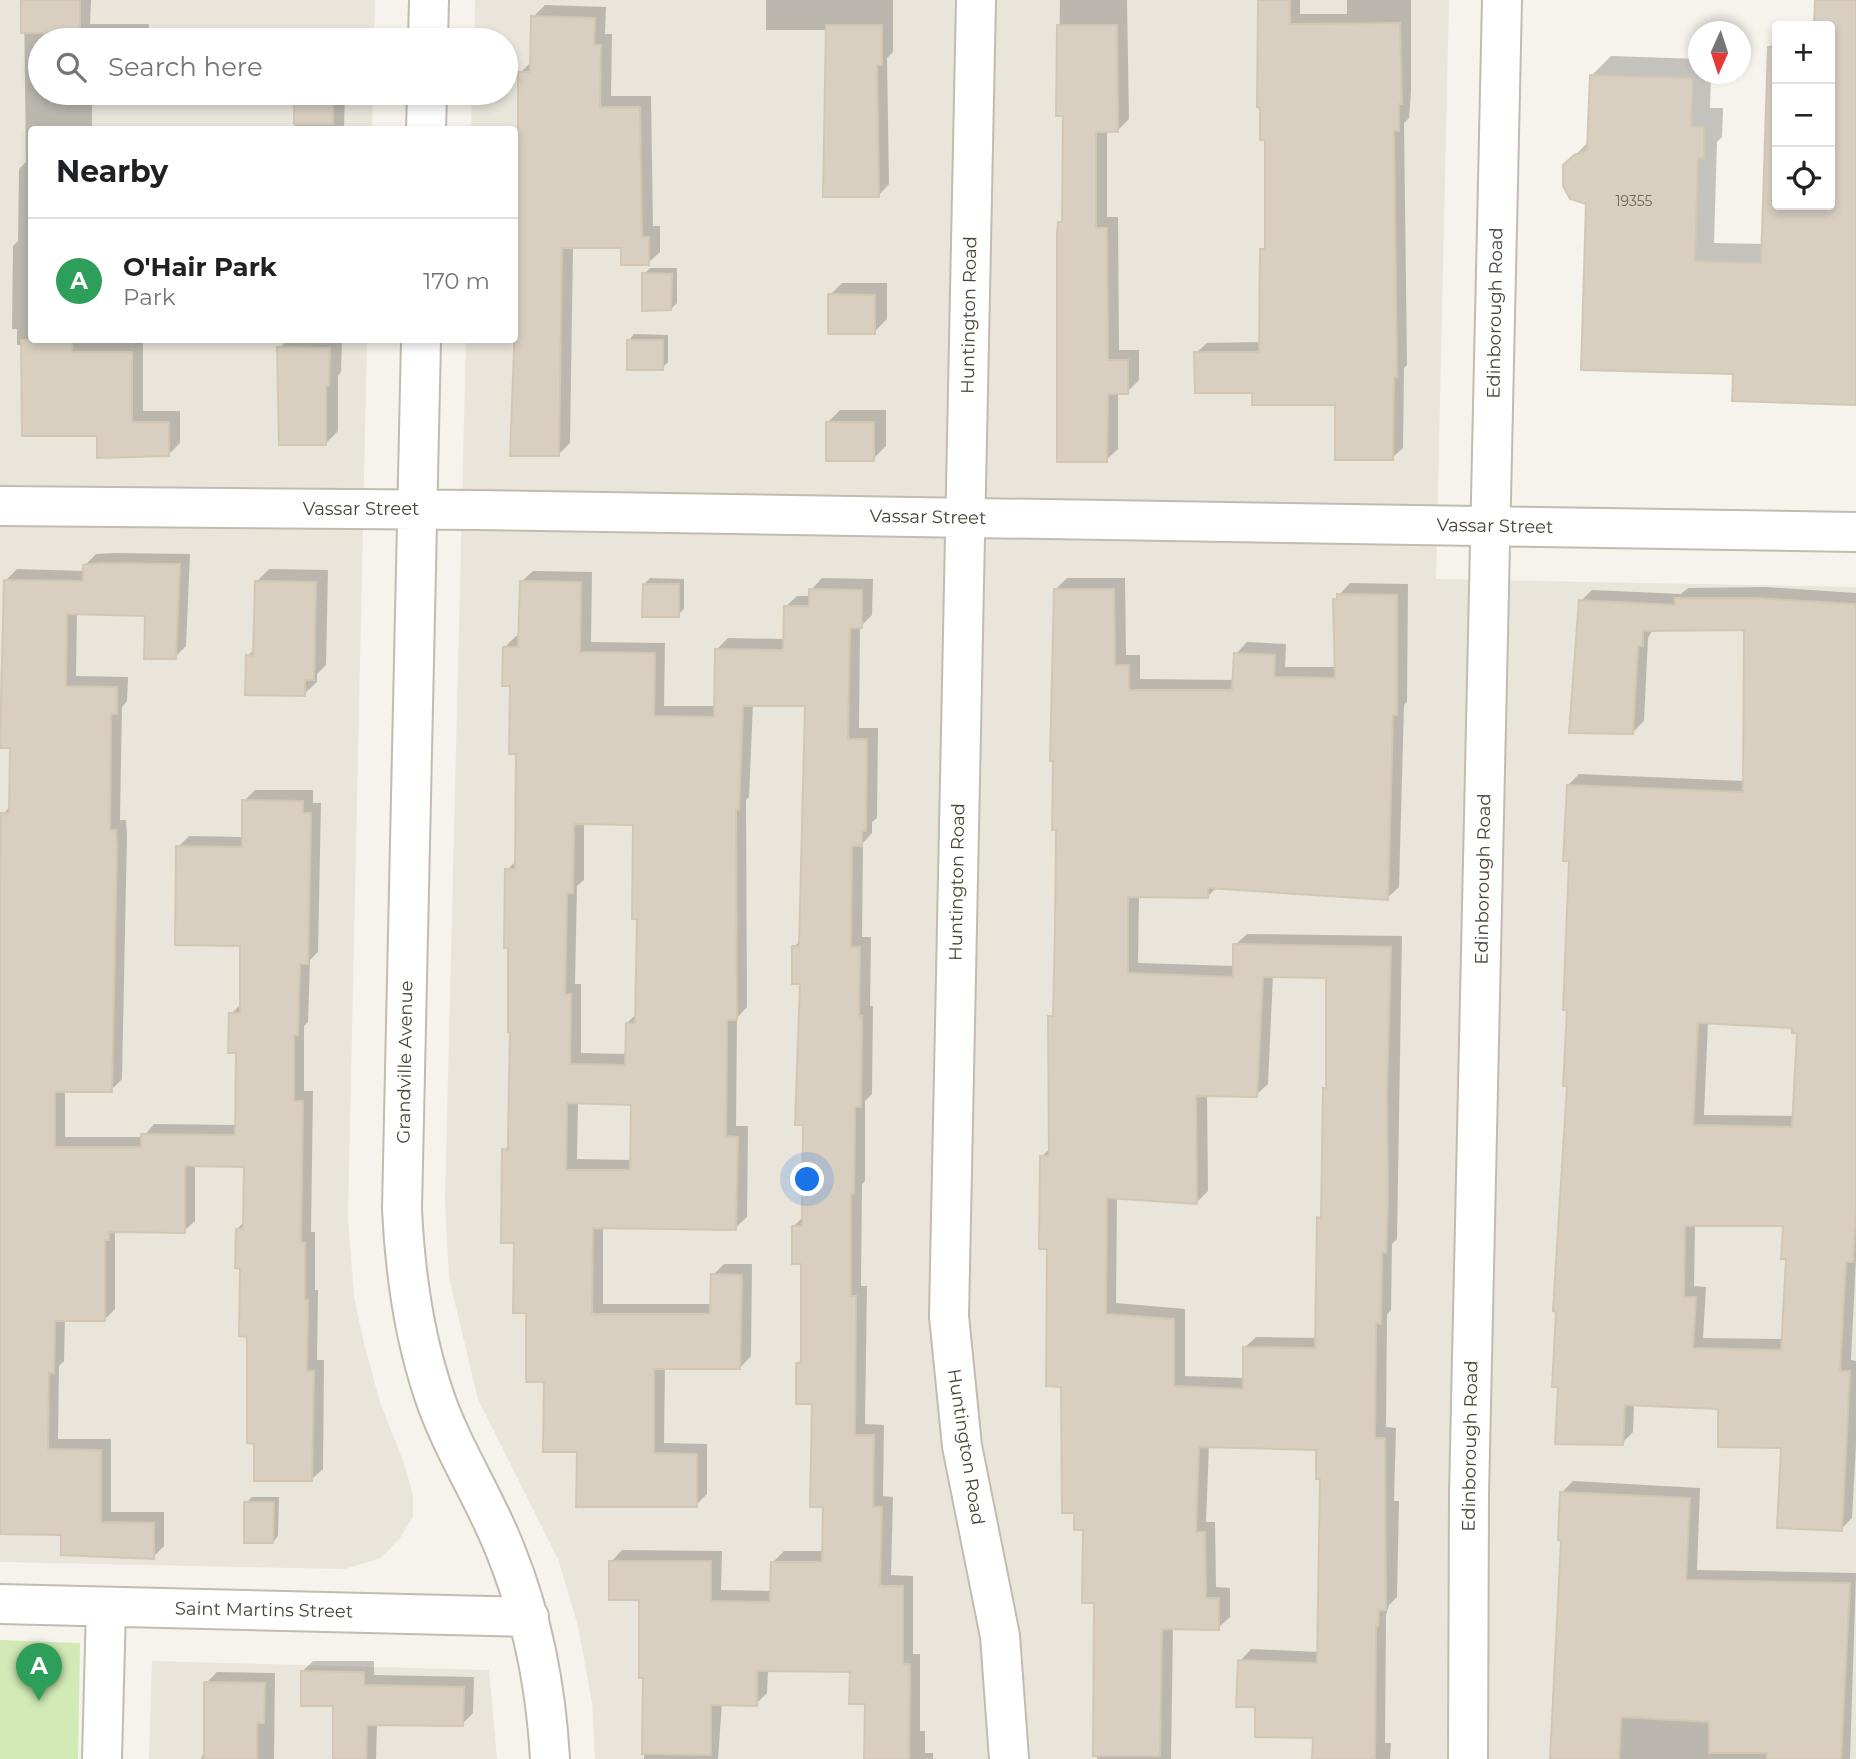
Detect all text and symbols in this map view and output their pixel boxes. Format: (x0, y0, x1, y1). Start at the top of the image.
north arrow (1688, 21, 1751, 84)
map controls (1772, 21, 1835, 210)
button: + (1772, 21, 1835, 84)
search box (28, 28, 518, 105)
icon: search (52, 48, 90, 86)
text: Search here (108, 51, 263, 83)
button: − (1772, 84, 1835, 147)
button: locate (1772, 147, 1835, 210)
text: Nearby (56, 153, 168, 190)
house number: 19355 (1616, 192, 1653, 210)
street label: Edinborough Road (1483, 227, 1507, 399)
street label: Huntington Road (957, 236, 981, 394)
text: O'Hair Park (123, 251, 277, 283)
text: A (70, 267, 88, 295)
text: 170 m (423, 267, 490, 295)
text: Park (123, 283, 176, 311)
street label: Vassar Street (303, 498, 419, 520)
street label: Vassar Street (869, 505, 987, 529)
street label: Vassar Street (1436, 514, 1554, 538)
street label: Edinborough Road (1471, 793, 1495, 965)
street label: Huntington Road (945, 803, 969, 961)
street label: Grandville Avenue (393, 980, 417, 1144)
your location (790, 1162, 824, 1196)
street label: Edinborough Road (1458, 1360, 1482, 1532)
street label: Huntington Road (943, 1367, 989, 1527)
street label: Saint Martins Street (175, 1597, 353, 1623)
pin: A (16, 1643, 62, 1701)

